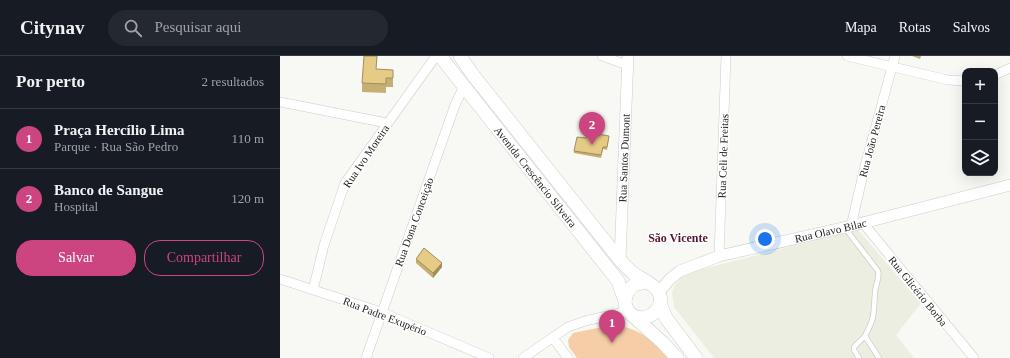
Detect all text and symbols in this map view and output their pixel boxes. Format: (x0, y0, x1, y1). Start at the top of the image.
search box (108, 10, 388, 46)
text: Citynav (20, 17, 84, 38)
icon: search (122, 17, 144, 39)
text: Pesquisar aqui (154, 19, 241, 35)
text: Mapa (845, 20, 877, 35)
text: Rotas (899, 20, 931, 35)
text: Salvos (953, 20, 990, 35)
map controls (962, 68, 998, 176)
button: + (962, 68, 998, 104)
text: Por perto (16, 72, 85, 91)
text: 2 resultados (202, 74, 264, 89)
street label: Rua João Pereira (857, 103, 887, 179)
button: − (962, 104, 998, 140)
pin: 2 (579, 112, 605, 145)
street label: Rua Santos Dumont (616, 114, 632, 203)
street label: Rua Celi de Freitas (716, 114, 730, 198)
text: Praça Hercílio Lima (54, 122, 185, 138)
street label: Rua Ivo Moreira (341, 122, 392, 190)
street label: Avenida Crescêncio Silveira (492, 124, 579, 230)
text: 1 (26, 131, 32, 146)
text: 110 m (232, 131, 264, 146)
text: Parque · Rua São Pedro (54, 139, 178, 154)
button: layers (962, 140, 998, 176)
street label: Rua Dona Conceição (392, 176, 436, 268)
text: Banco de Sangue (54, 182, 163, 198)
text: 2 (26, 191, 32, 206)
text: 120 m (231, 191, 264, 206)
text: Hospital (54, 199, 98, 214)
street label: Rua Olavo Bilac (793, 216, 868, 245)
your location (755, 229, 775, 249)
district label: São Vicente (648, 231, 708, 245)
button: Salvar (16, 240, 136, 276)
button: Compartilhar (144, 240, 264, 276)
street label: Rua Glicério Borba (886, 254, 950, 328)
street label: Rua Padre Exupério (341, 295, 429, 338)
pin: 1 (599, 310, 625, 343)

